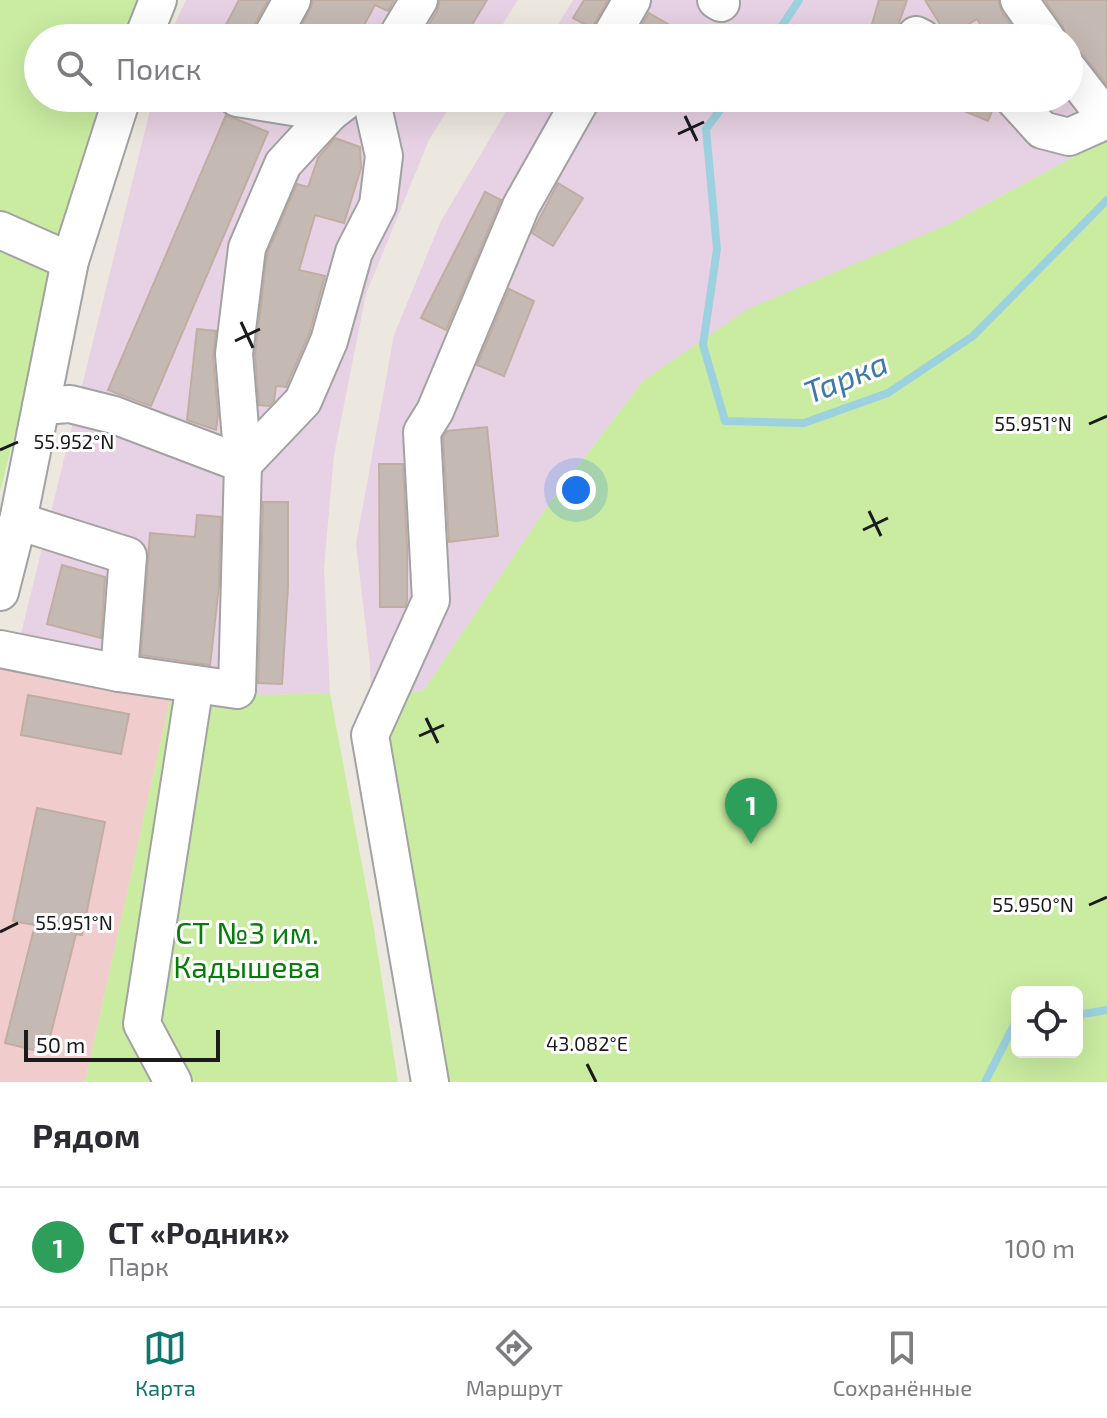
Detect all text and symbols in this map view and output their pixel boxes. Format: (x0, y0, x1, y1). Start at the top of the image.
search box (24, 24, 1083, 112)
icon: search (52, 46, 96, 90)
text: Поиск (116, 50, 202, 86)
water label: Тарка (798, 342, 893, 410)
text: 55.951°N (994, 411, 1072, 435)
text: 55.952°N (34, 429, 114, 453)
your location (556, 470, 596, 510)
pin: 1 (725, 778, 777, 844)
text: 55.950°N (992, 892, 1074, 916)
text: 55.951°N (35, 910, 113, 934)
park label: СТ №3 им. Кадышева (173, 914, 321, 984)
map controls (1011, 986, 1083, 1058)
button: locate (1011, 986, 1083, 1058)
scale bar (24, 1026, 220, 1062)
text: 50 m (36, 1031, 85, 1057)
text: 43.082°E (546, 1031, 628, 1055)
text: Рядом (32, 1114, 140, 1155)
text: СТ «Родник» (108, 1214, 290, 1250)
text: 1 (52, 1232, 64, 1263)
text: 100 m (1005, 1232, 1075, 1263)
text: Парк (108, 1250, 169, 1281)
tab: Карта (135, 1326, 196, 1400)
tab: Маршрут (466, 1326, 563, 1400)
tab: Сохранённые (833, 1326, 972, 1400)

